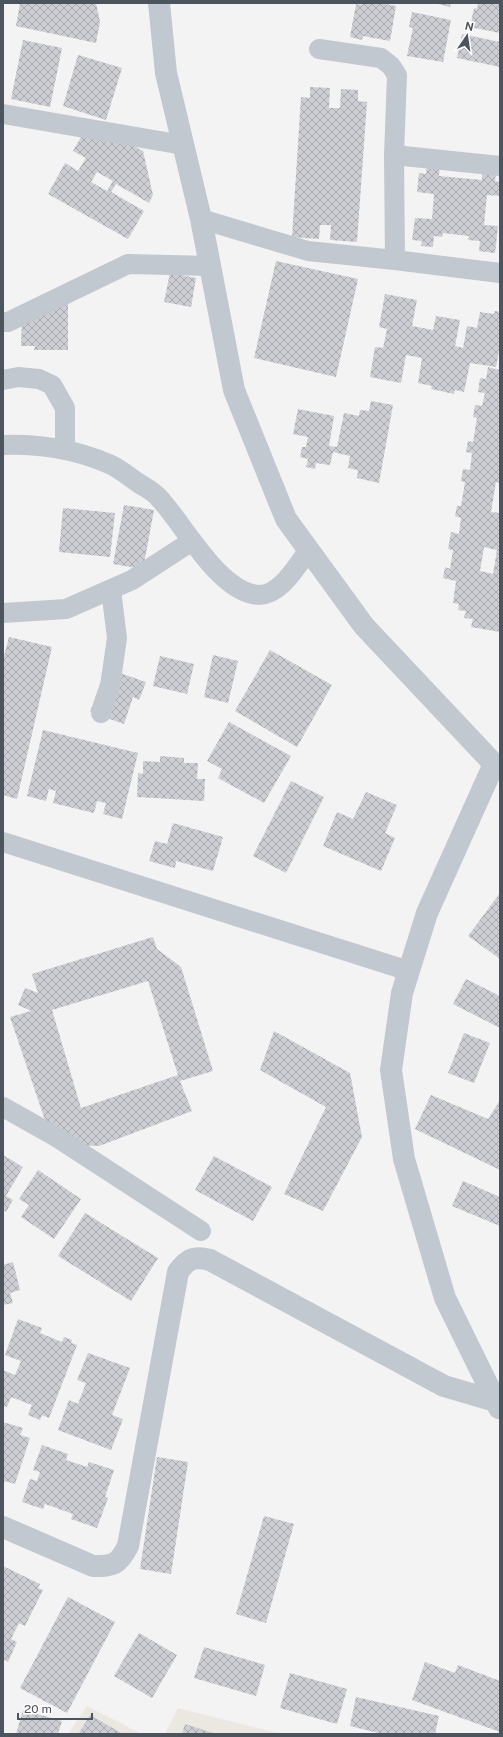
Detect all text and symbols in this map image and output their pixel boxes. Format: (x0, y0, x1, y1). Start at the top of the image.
north arrow (447, 16, 487, 56)
text: N (464, 19, 475, 33)
scale bar (18, 1695, 92, 1721)
text: 20 m (24, 1702, 52, 1716)

